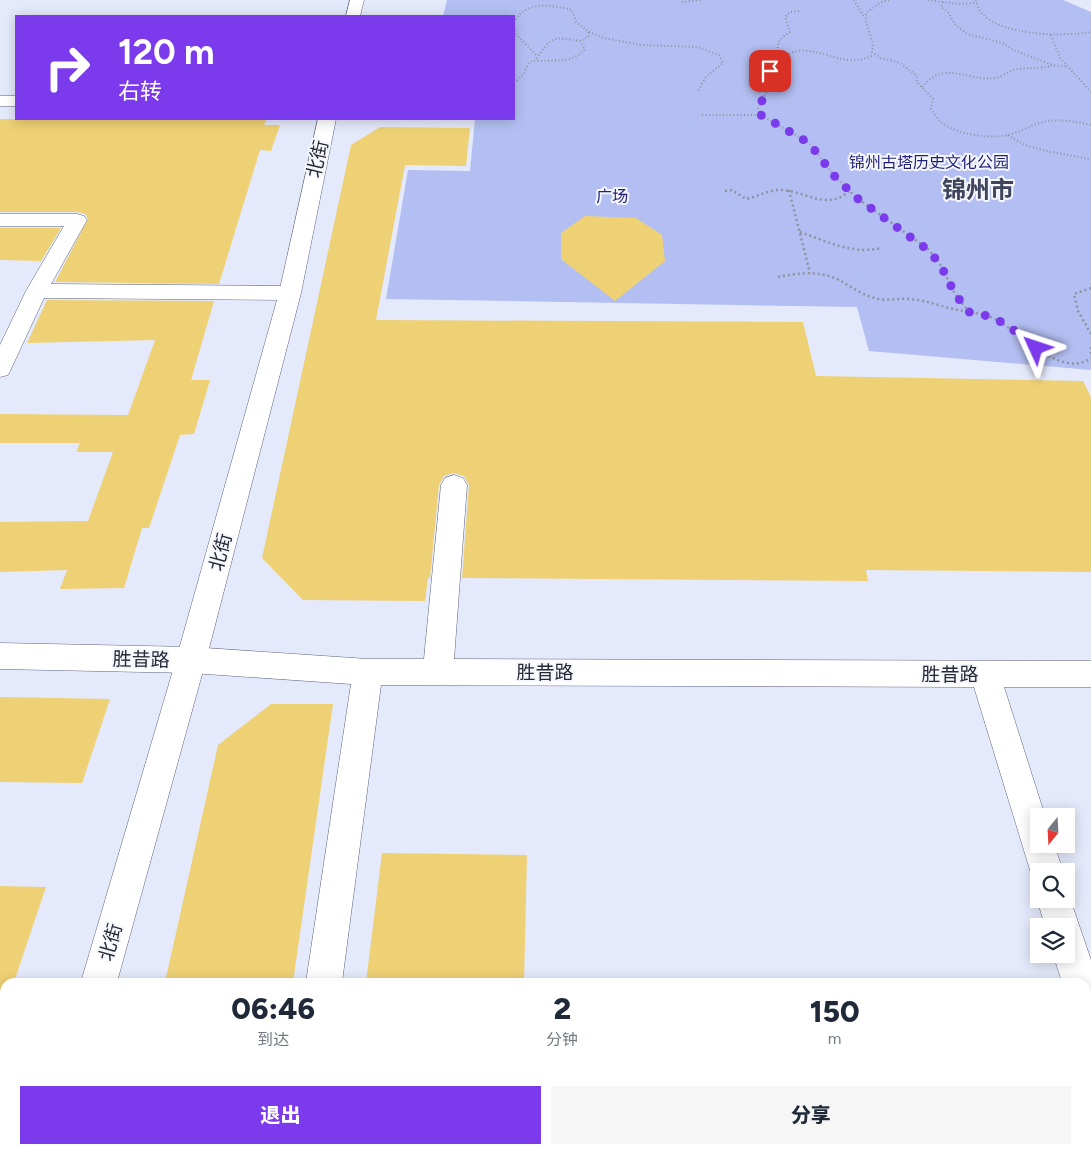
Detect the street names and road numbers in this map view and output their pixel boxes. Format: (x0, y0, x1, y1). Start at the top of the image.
street label: 北街 (302, 138, 333, 180)
street label: 北街 (204, 531, 237, 573)
street label: 胜昔路 (112, 648, 170, 671)
street label: 胜昔路 (516, 661, 574, 684)
street label: 胜昔路 (921, 663, 979, 686)
street label: 北街 (94, 921, 127, 964)

